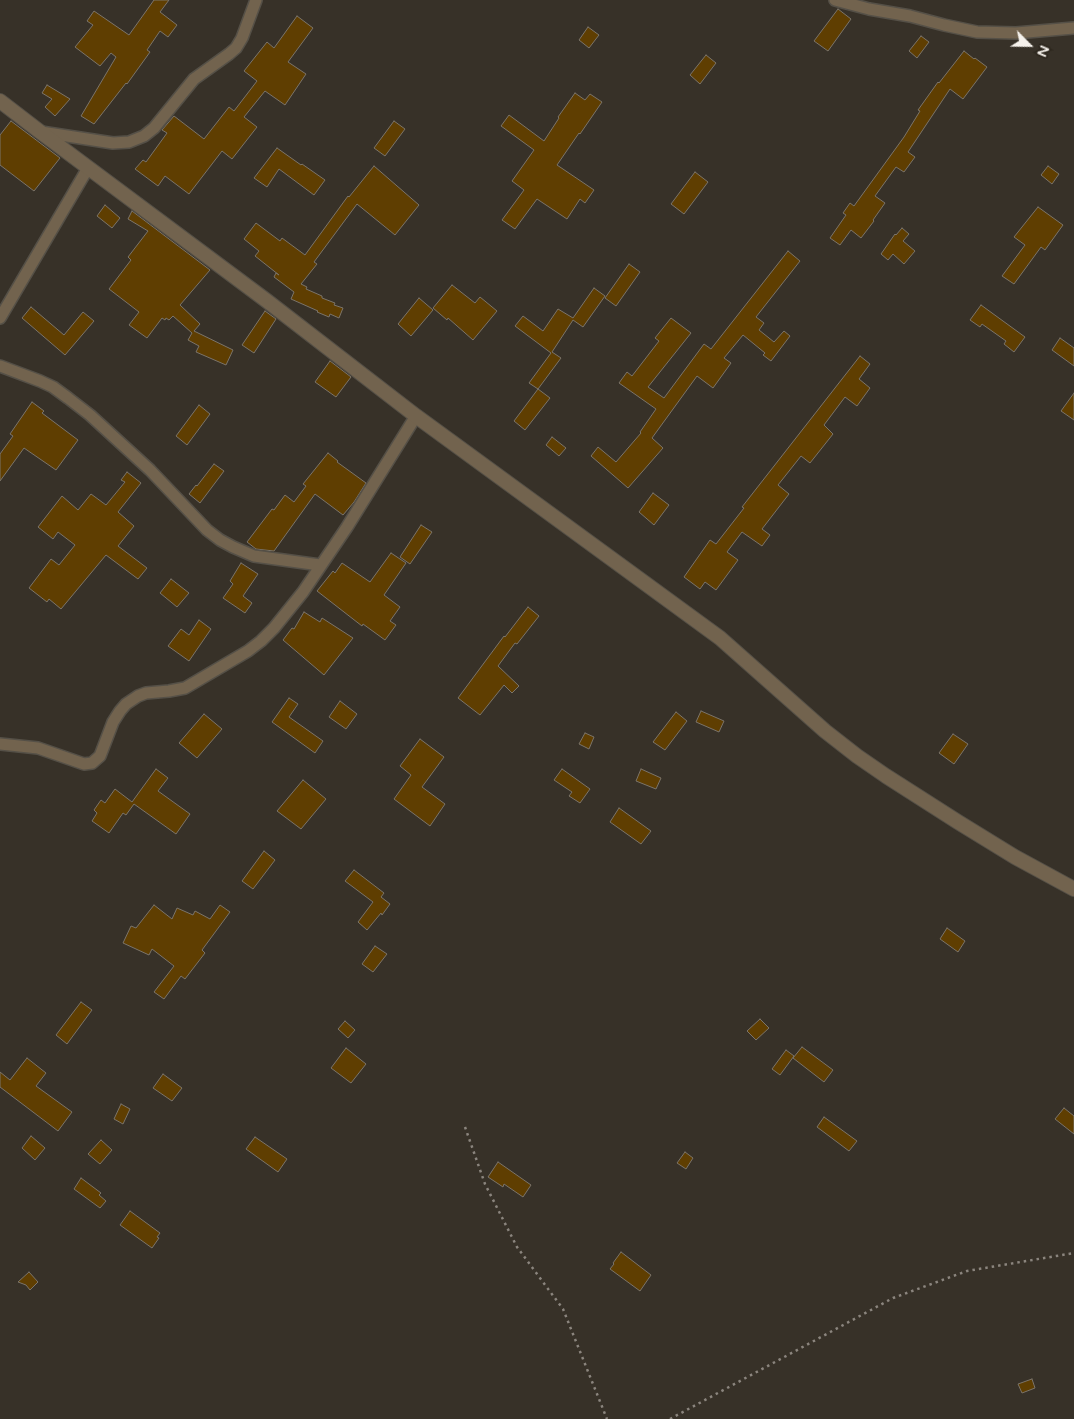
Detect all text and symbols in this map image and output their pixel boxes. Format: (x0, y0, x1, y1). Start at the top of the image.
north arrow (1004, 20, 1054, 70)
text: N (1033, 43, 1053, 60)

